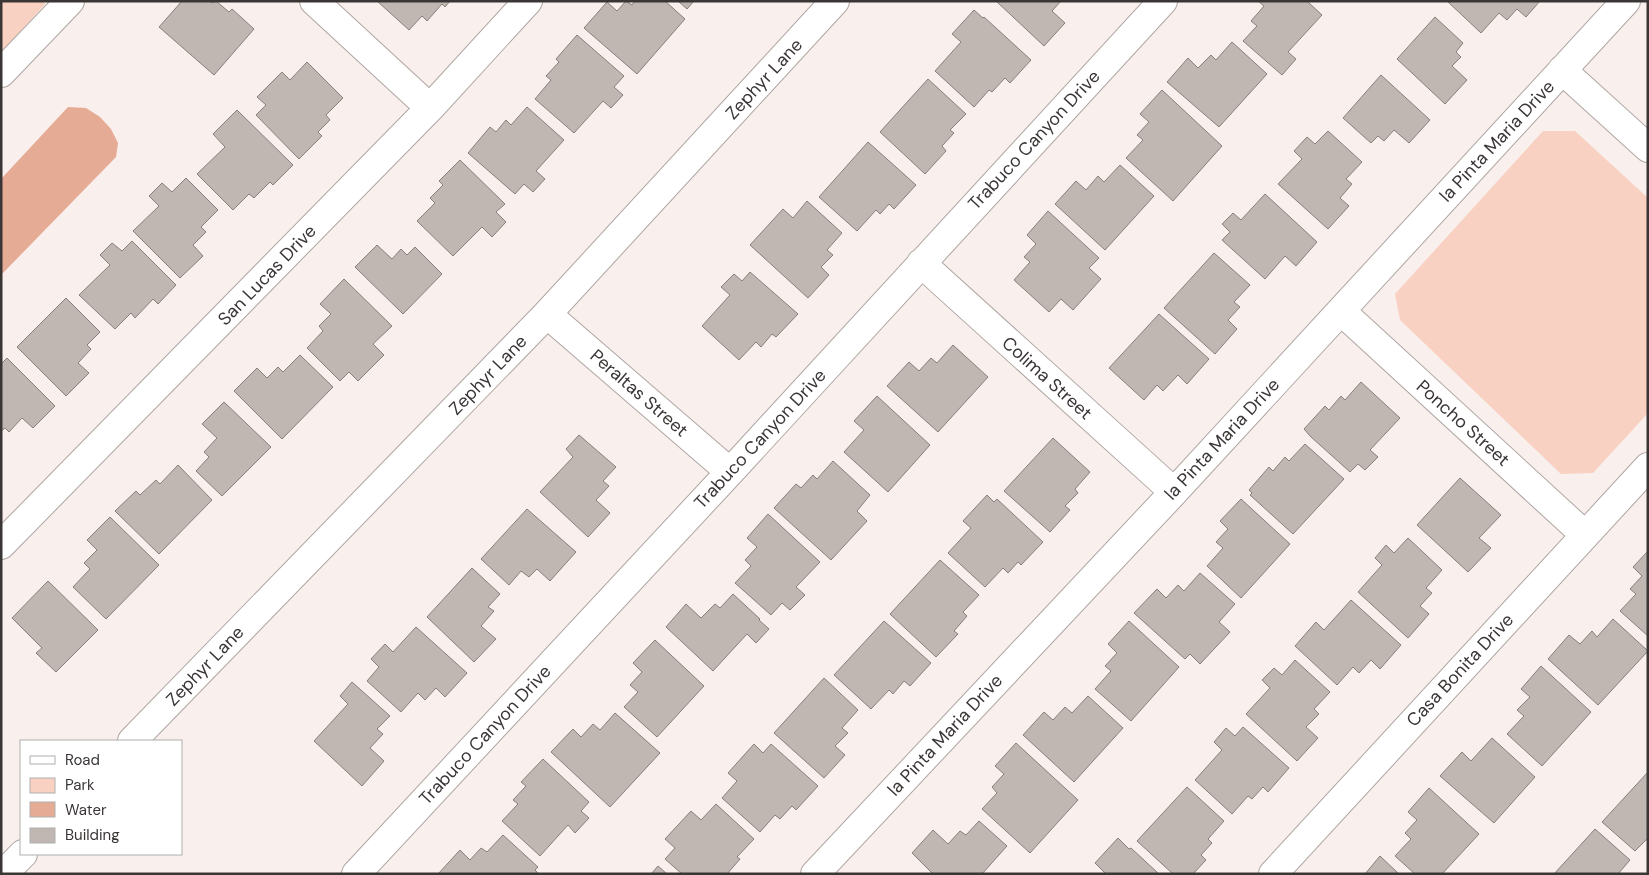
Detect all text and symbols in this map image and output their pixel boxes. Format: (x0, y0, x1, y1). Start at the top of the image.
street label: Zephyr Lane (720, 33, 808, 125)
street label: Trabuco Canyon Drive (963, 65, 1105, 215)
street label: la Pinta Maria Drive (1434, 75, 1560, 207)
street label: San Lucas Drive (213, 219, 321, 331)
street label: Zephyr Lane (444, 330, 532, 420)
street label: Colima Street (997, 331, 1097, 425)
street label: Peraltas Street (585, 344, 693, 442)
street label: Trabuco Canyon Drive (689, 364, 831, 514)
street label: la Pinta Maria Drive (1159, 373, 1285, 505)
street label: Poncho Street (1411, 375, 1515, 471)
street label: Casa Bonita Drive (1401, 608, 1519, 732)
street label: Zephyr Lane (161, 621, 249, 711)
street label: Trabuco Canyon Drive (414, 660, 556, 810)
street label: la Pinta Maria Drive (882, 669, 1008, 801)
legend (20, 740, 182, 855)
text: Road (65, 750, 100, 770)
text: Park (65, 775, 95, 795)
text: Water (65, 800, 107, 820)
text: Building (65, 825, 120, 845)

